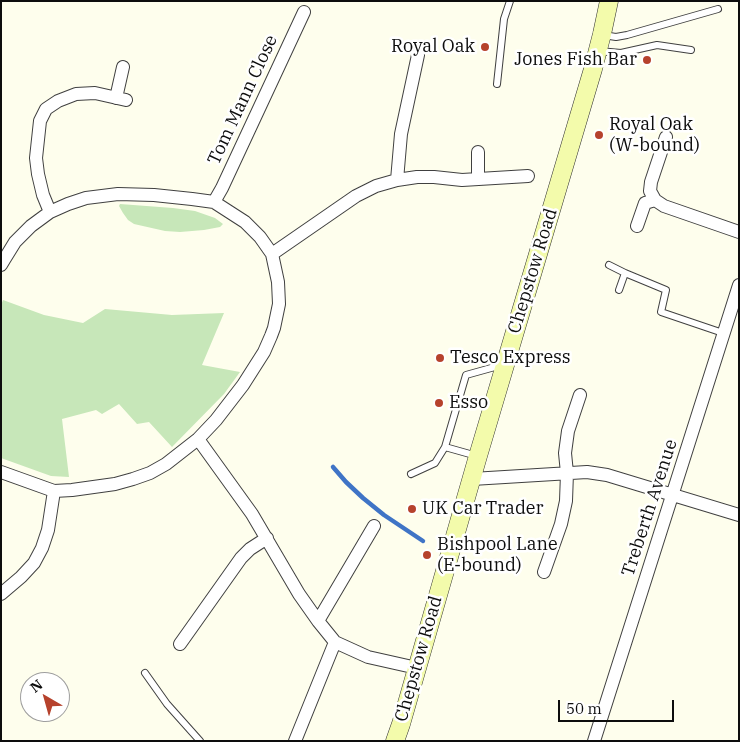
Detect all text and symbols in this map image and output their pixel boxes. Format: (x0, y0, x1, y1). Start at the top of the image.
street label: Tom Mann Close (203, 32, 283, 168)
place label: Royal Oak (391, 36, 475, 58)
marker: Royal Oak (479, 41, 491, 53)
place label: Jones Fish Bar (514, 49, 637, 71)
marker: Jones Fish Bar (641, 54, 653, 66)
place label: Royal Oak (W-bound) (609, 114, 700, 156)
marker: Royal Oak (W-bound) (593, 129, 605, 141)
street label: Chepstow Road (504, 206, 562, 336)
place label: Tesco Express (450, 347, 571, 369)
marker: Tesco Express (434, 352, 446, 364)
place label: Esso (449, 392, 488, 414)
marker: Esso (433, 397, 445, 409)
street label: Treberth Avenue (618, 437, 682, 579)
place label: UK Car Trader (422, 498, 543, 520)
marker: UK Car Trader (406, 503, 418, 515)
place label: Bishpool Lane (E-bound) (437, 534, 558, 576)
marker: Bishpool Lane (E-bound) (421, 549, 433, 561)
street label: Chepstow Road (391, 594, 447, 724)
north arrow (20, 672, 70, 722)
text: N (26, 675, 46, 696)
scale bar (560, 690, 676, 722)
text: 50 m (566, 699, 602, 718)

